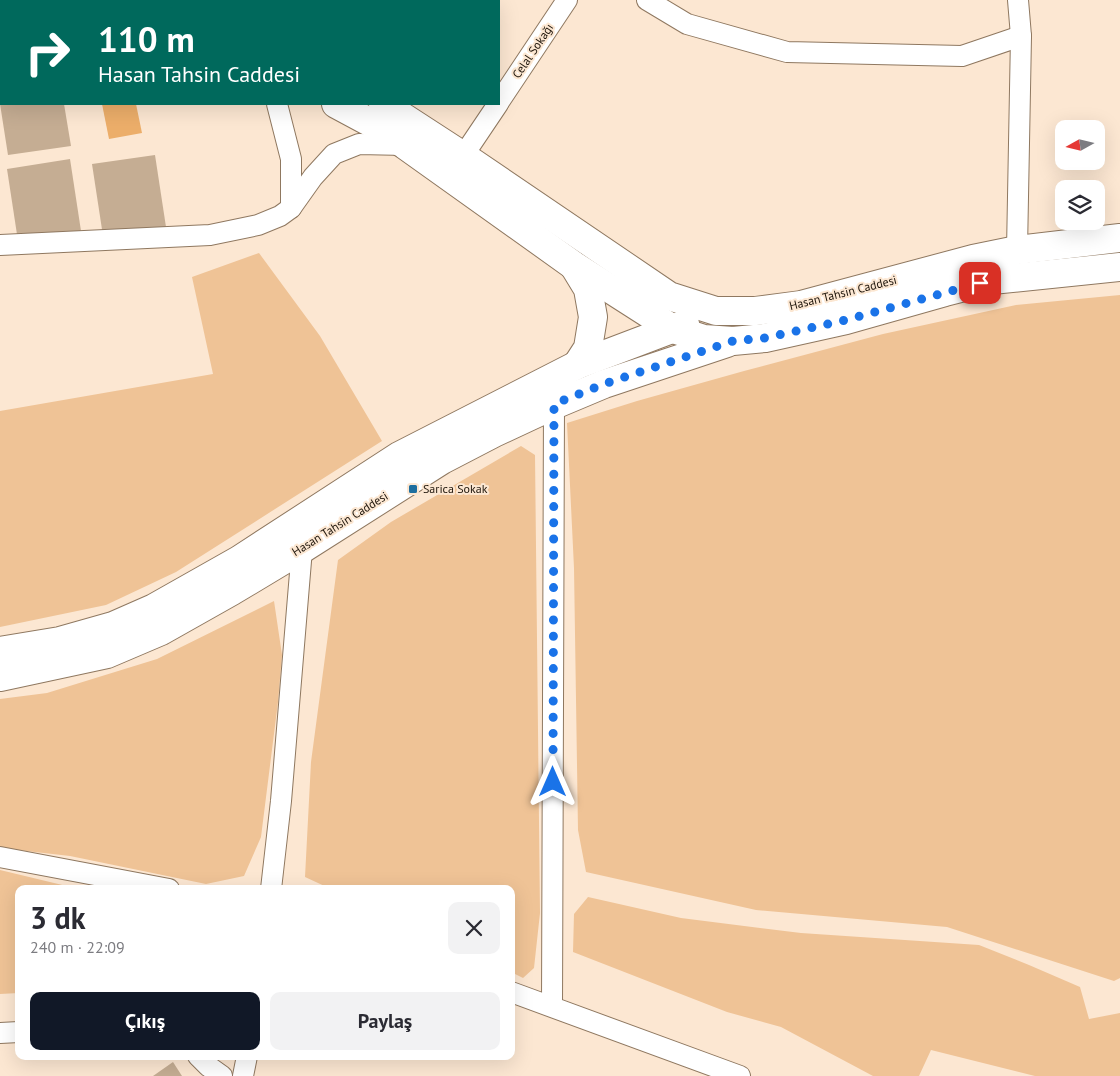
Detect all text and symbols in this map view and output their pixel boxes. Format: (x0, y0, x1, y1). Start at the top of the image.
text: 110 m (98, 16, 195, 62)
icon: right (15, 20, 80, 85)
street label: Celal Sokağı (509, 20, 556, 81)
text: Hasan Tahsin Caddesi (98, 60, 300, 88)
north arrow (1055, 120, 1105, 170)
map controls (1055, 120, 1105, 230)
button: layers (1055, 180, 1105, 230)
pin (959, 262, 1001, 304)
icon: arrive (966, 269, 994, 297)
street label: Hasan Tahsin Caddesi (788, 272, 898, 313)
place label: Sarica Sokak (423, 481, 488, 496)
marker: Sarica Sokak (407, 483, 419, 495)
street label: Hasan Tahsin Caddesi (289, 488, 390, 559)
position arrow (526, 755, 578, 807)
text: 3 dk (30, 898, 86, 937)
button: close (448, 902, 500, 954)
text: 240 m · 22:09 (30, 937, 125, 957)
button: Çıkış (30, 992, 260, 1050)
button: Paylaş (270, 992, 500, 1050)

